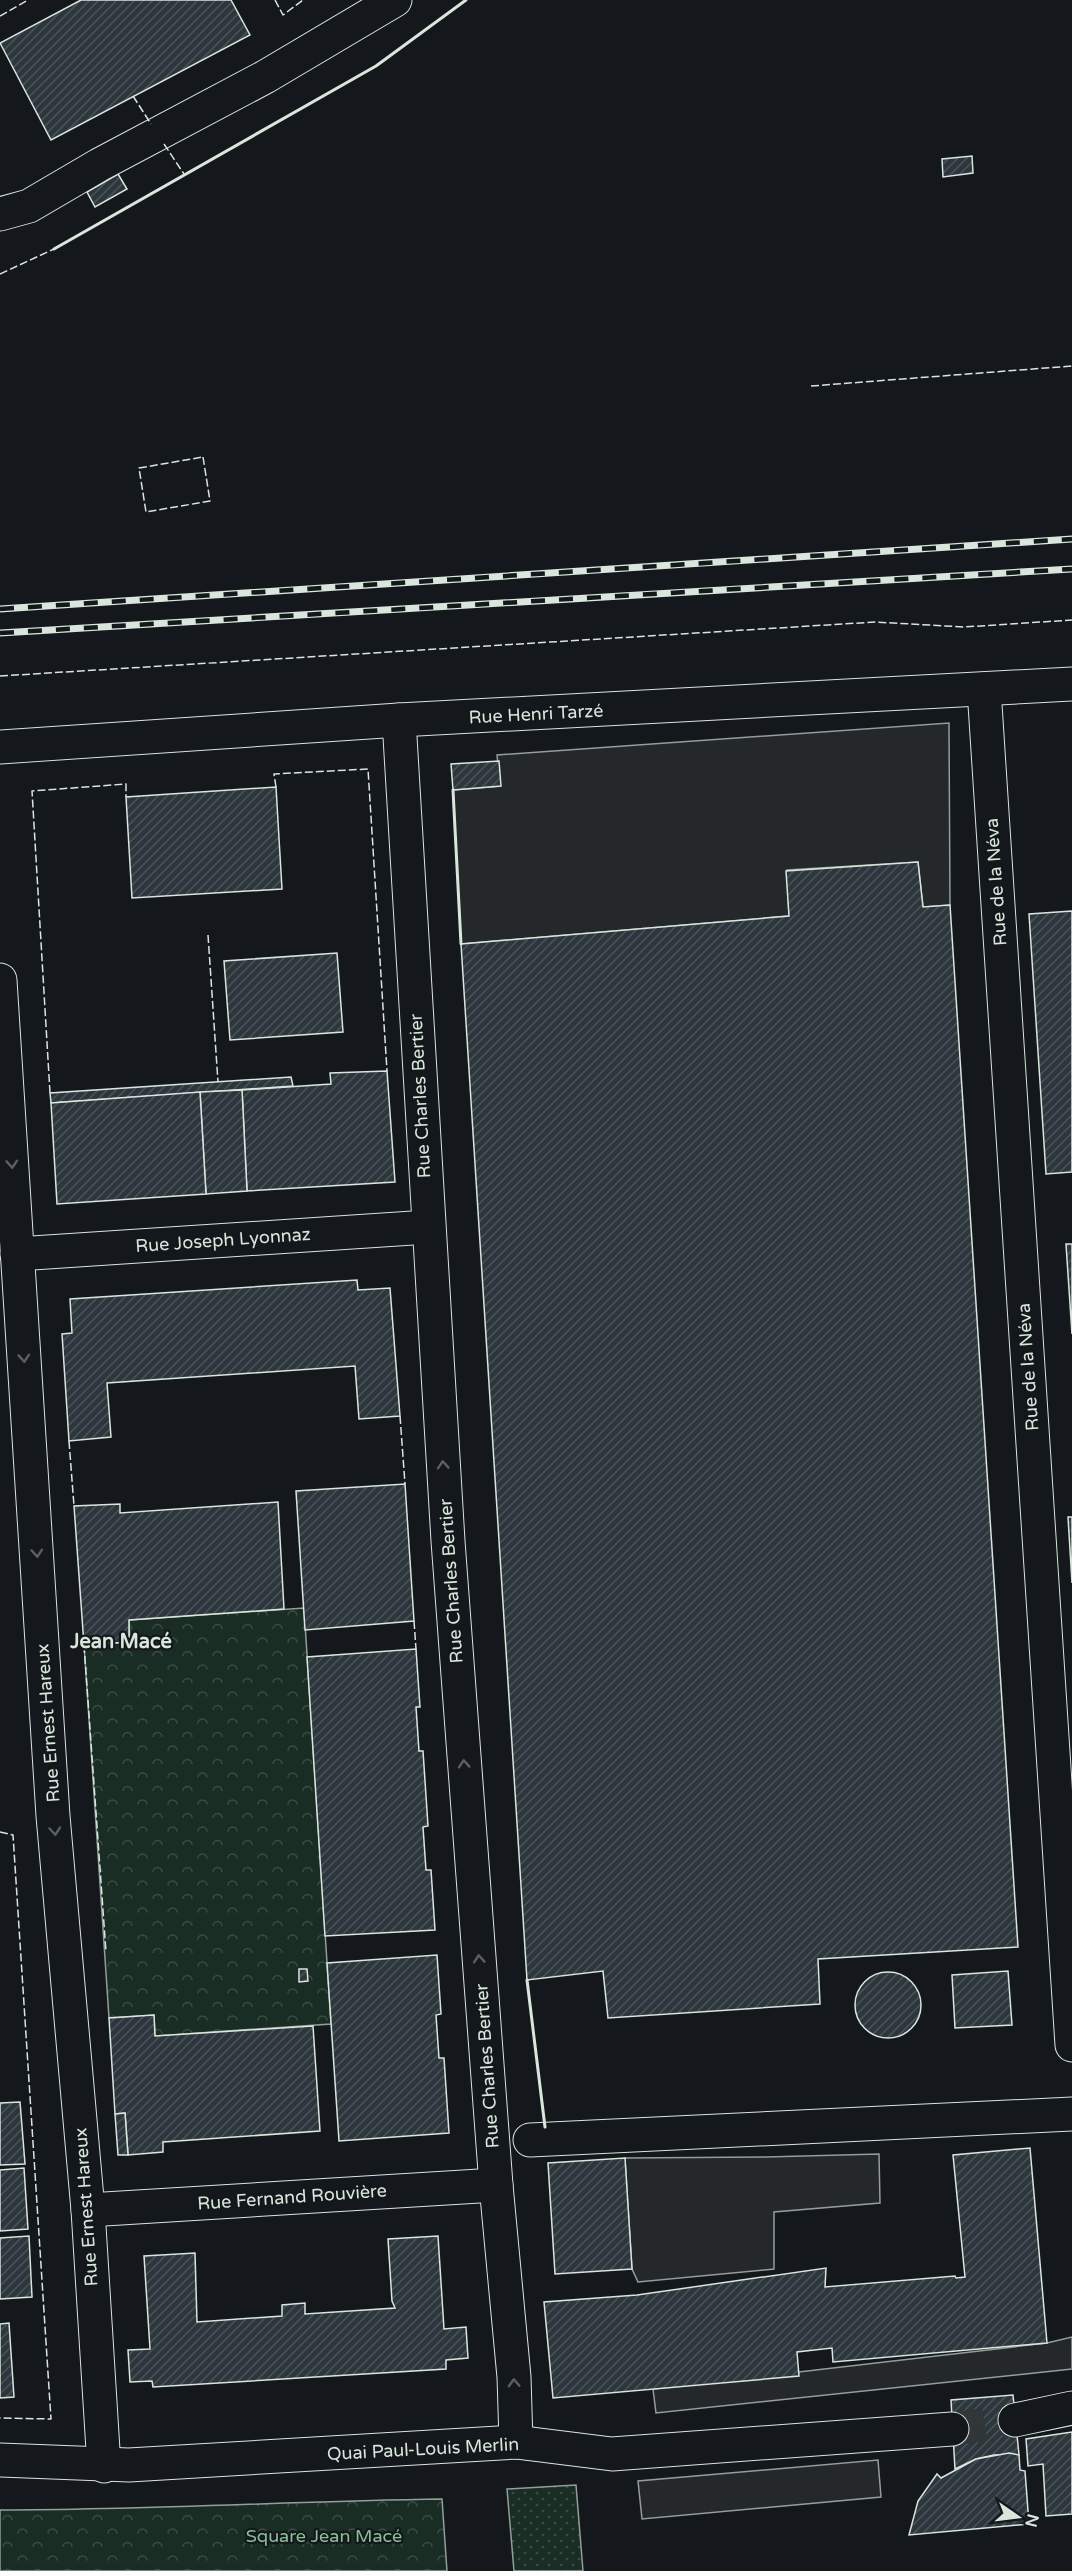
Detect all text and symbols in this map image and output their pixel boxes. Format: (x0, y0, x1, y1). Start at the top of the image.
street label: Rue Henri Tarzé (468, 699, 604, 729)
street label: Rue de la Néva (981, 817, 1011, 947)
street label: Rue Charles Bertier (405, 1013, 435, 1179)
one-way arrow (5, 1159, 18, 1168)
street label: Rue Joseph Lyonnaz (135, 1223, 311, 1257)
street label: Rue de la Néva (1013, 1302, 1043, 1432)
one-way arrow (18, 1354, 31, 1363)
one-way arrow (437, 1461, 450, 1470)
street label: Rue Charles Bertier (434, 1498, 468, 1664)
one-way arrow (30, 1549, 43, 1558)
district label: Jean Macé (69, 1630, 172, 1654)
street label: Rue Ernest Hareux (31, 1643, 65, 1803)
one-way arrow (458, 1760, 471, 1769)
one-way arrow (48, 1827, 61, 1836)
one-way arrow (473, 1954, 486, 1963)
street label: Rue Charles Bertier (470, 1983, 504, 2149)
street label: Rue Ernest Hareux (69, 2127, 103, 2287)
street label: Rue Fernand Rouvière (197, 2179, 387, 2215)
one-way arrow (508, 2379, 520, 2388)
street label: Quai Paul-Louis Merlin (326, 2433, 520, 2465)
north arrow (988, 2487, 1048, 2547)
text: N (1020, 2512, 1043, 2529)
park label: Square Jean Macé (246, 2525, 402, 2547)

